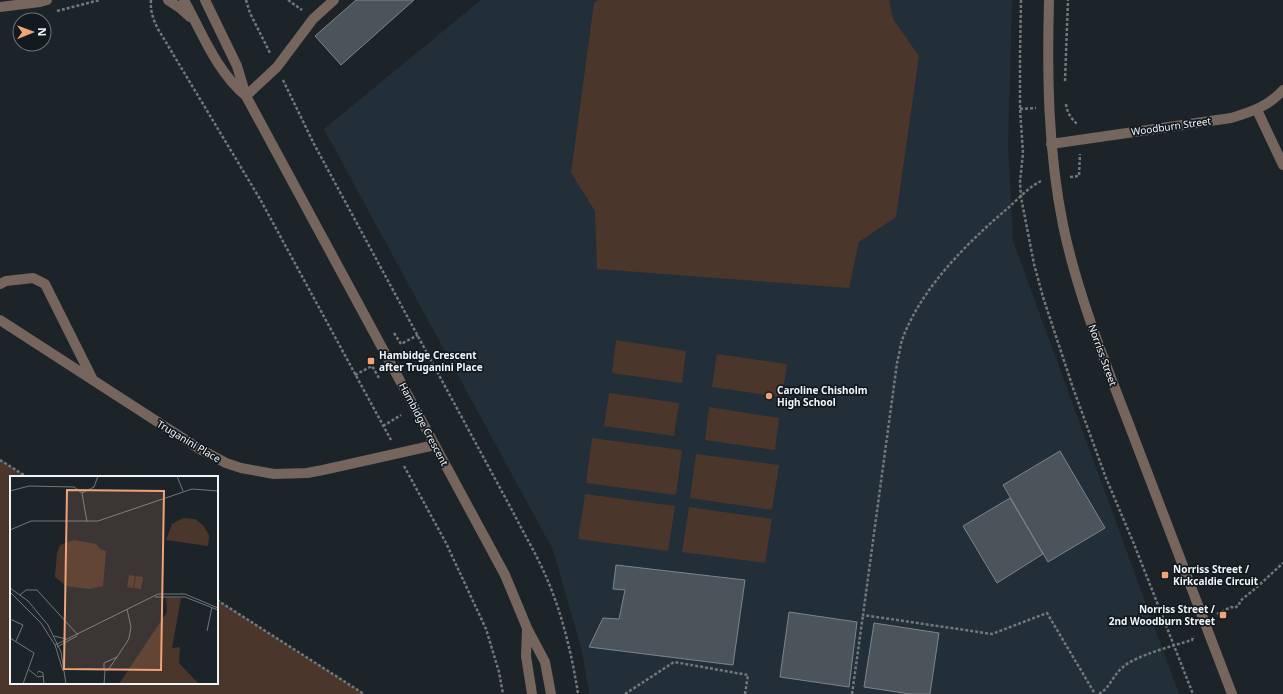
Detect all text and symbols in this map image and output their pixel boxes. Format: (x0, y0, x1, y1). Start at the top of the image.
north arrow (12, 12, 52, 52)
text: N (35, 27, 50, 36)
street label: Woodburn Street (1130, 113, 1212, 139)
street label: Norriss Street (1085, 322, 1121, 388)
place label: Hambidge Crescent after Truganini Place (379, 348, 483, 374)
marker: Hambidge Crescent after Truganini Place (366, 356, 376, 366)
street label: Hambidge Crescent (396, 380, 452, 468)
place label: Caroline Chisholm High School (777, 383, 868, 409)
marker: Caroline Chisholm High School (764, 391, 774, 401)
street label: Truganini Place (155, 416, 224, 466)
inset map (10, 476, 218, 684)
place label: Norriss Street / Kirkcaldie Circuit (1173, 562, 1259, 588)
marker: Norriss Street / Kirkcaldie Circuit (1160, 570, 1170, 580)
place label: Norriss Street / 2nd Woodburn Street (1109, 602, 1216, 628)
marker: Norriss Street / 2nd Woodburn Street (1218, 610, 1228, 620)

